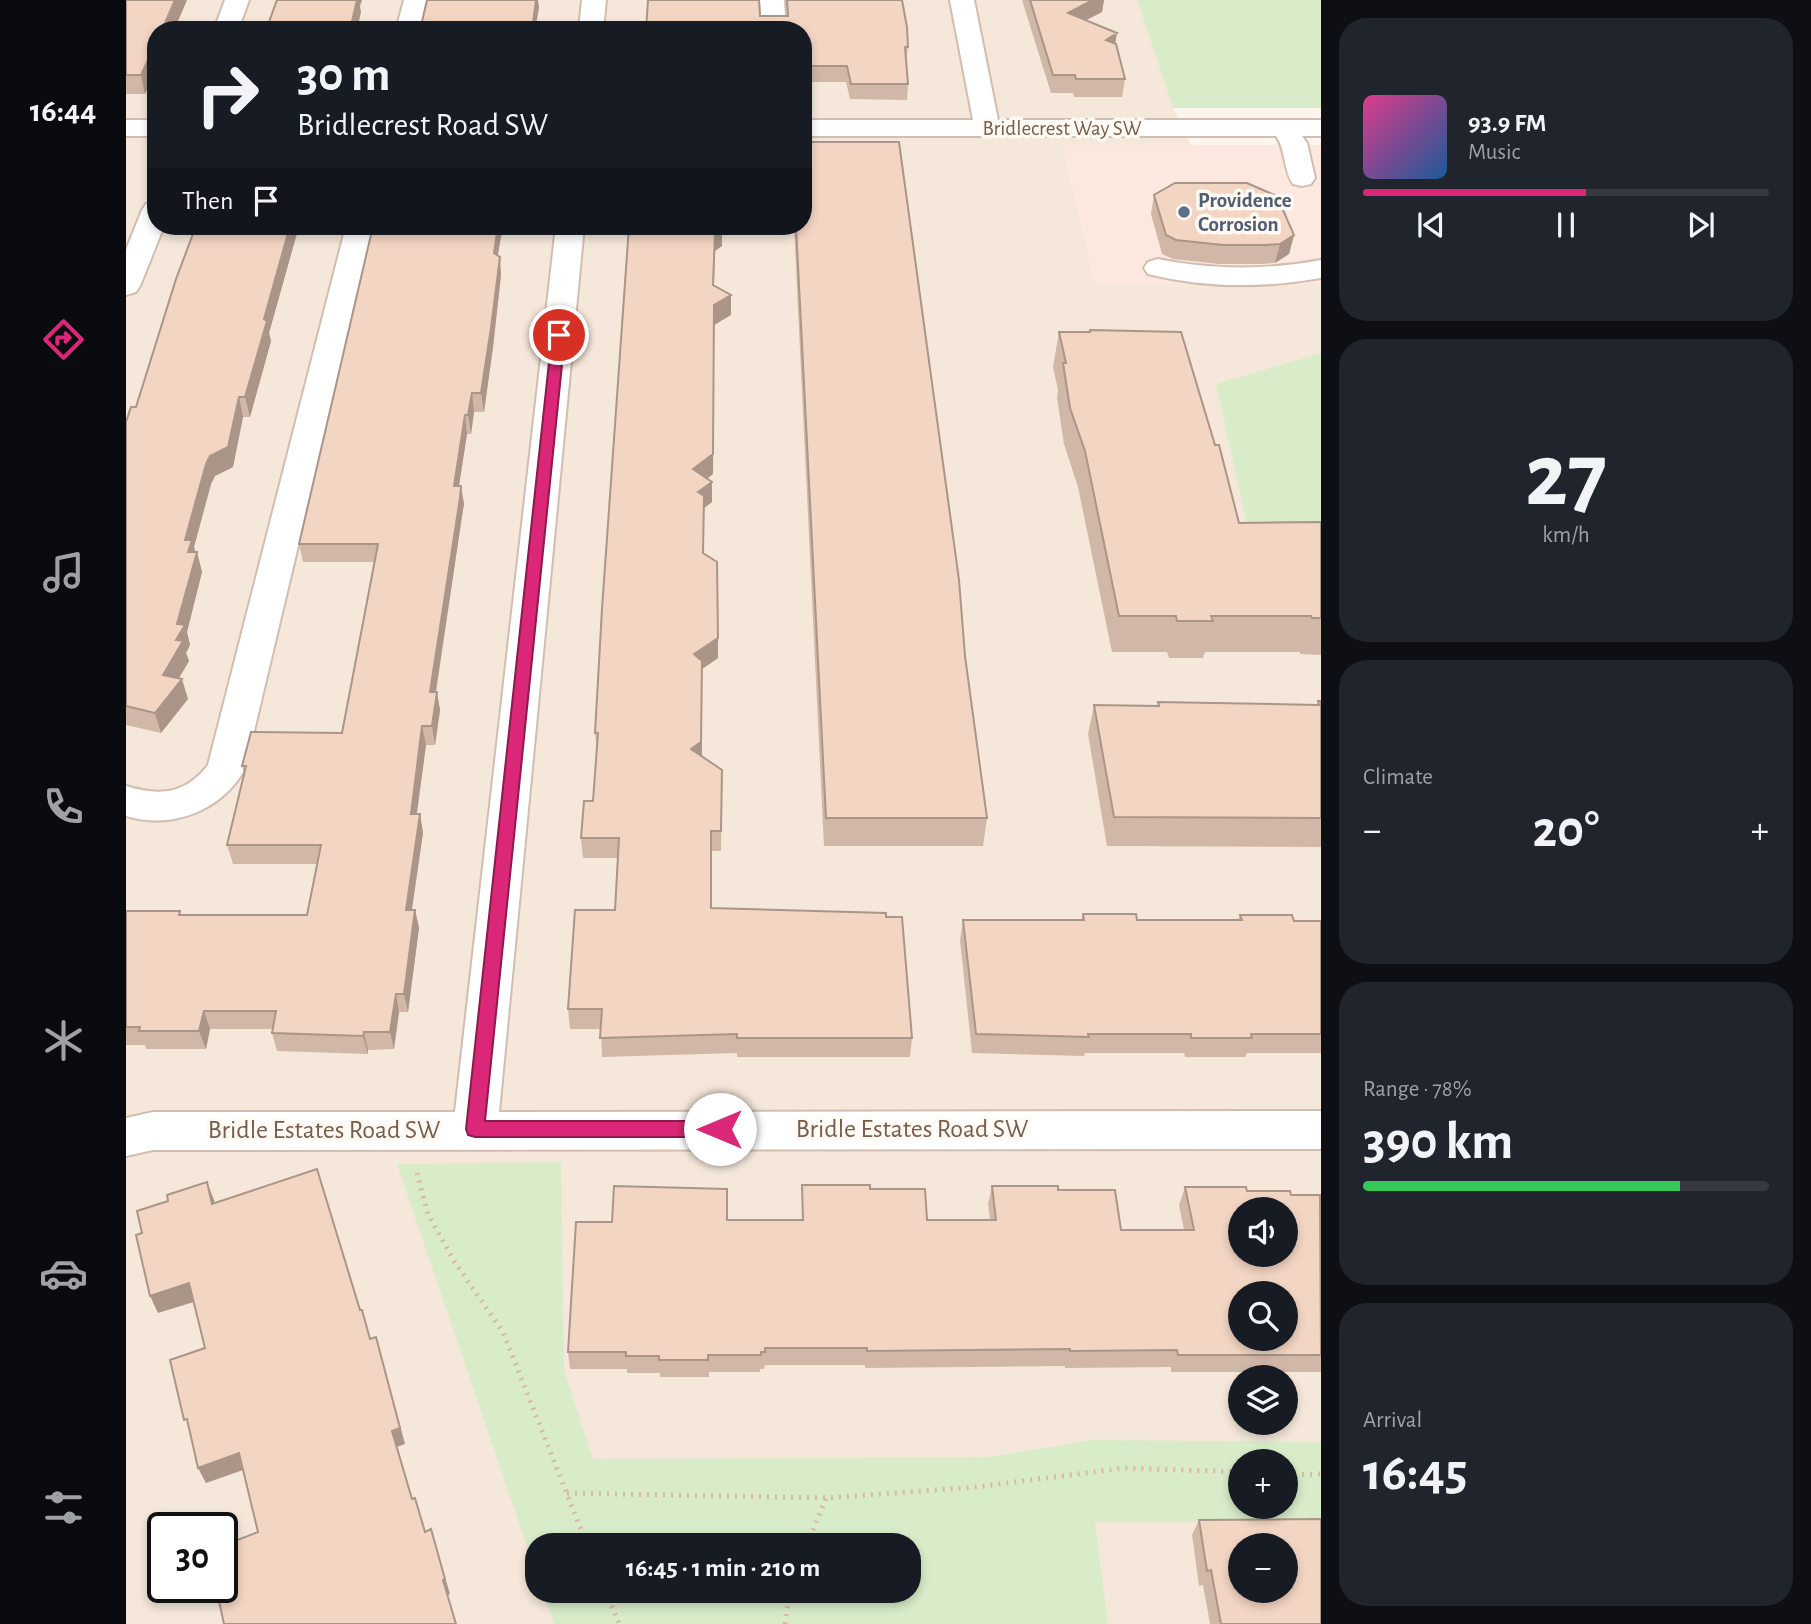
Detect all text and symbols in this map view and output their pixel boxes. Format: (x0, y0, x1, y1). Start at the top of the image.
icon: right (182, 49, 273, 140)
text: 30 m (297, 51, 391, 100)
text: 16:44 (30, 95, 96, 127)
text: Bridlecrest Road SW (297, 109, 548, 141)
text: 93.9 FM (1468, 110, 1547, 136)
street label: Bridlecrest Way SW (982, 118, 1142, 139)
text: Music (1468, 141, 1520, 164)
icon: arrive (247, 182, 285, 220)
text: Then (182, 188, 233, 214)
place label: Providence Corrosion (1198, 190, 1292, 235)
marker: Providence Corrosion (1176, 204, 1192, 220)
icon: previous (1412, 206, 1450, 244)
icon: pause (1547, 206, 1585, 244)
icon: next (1682, 206, 1720, 244)
pin (529, 305, 589, 365)
icon: directions (39, 315, 88, 364)
icon: arrive (540, 316, 578, 354)
text: 27 (1525, 431, 1607, 522)
text: km/h (1542, 524, 1590, 547)
icon: music (39, 548, 88, 597)
text: Climate (1363, 766, 1433, 789)
icon: phone (39, 782, 88, 831)
text: 20° (1533, 804, 1599, 856)
text: − (1363, 812, 1381, 850)
text: + (1751, 812, 1769, 850)
icon: climate (39, 1016, 88, 1065)
text: Range · 78% (1363, 1078, 1472, 1101)
position arrow (683, 1092, 757, 1166)
street label: Bridle Estates Road SW (796, 1116, 1029, 1142)
text: 390 km (1363, 1116, 1513, 1168)
street label: Bridle Estates Road SW (208, 1117, 441, 1143)
map controls (1228, 1197, 1298, 1603)
button: sound (1228, 1197, 1298, 1267)
icon: car (39, 1249, 88, 1298)
button: search (1228, 1281, 1298, 1351)
button: layers (1228, 1365, 1298, 1435)
text: Arrival (1363, 1409, 1422, 1432)
text: 16:45 (1363, 1447, 1467, 1499)
button: + (1228, 1449, 1298, 1519)
icon: filters (39, 1483, 88, 1532)
speed limit sign: 30 (147, 1512, 238, 1603)
button: − (1228, 1533, 1298, 1603)
text: 16:45 · 1 min · 210 m (626, 1555, 820, 1581)

